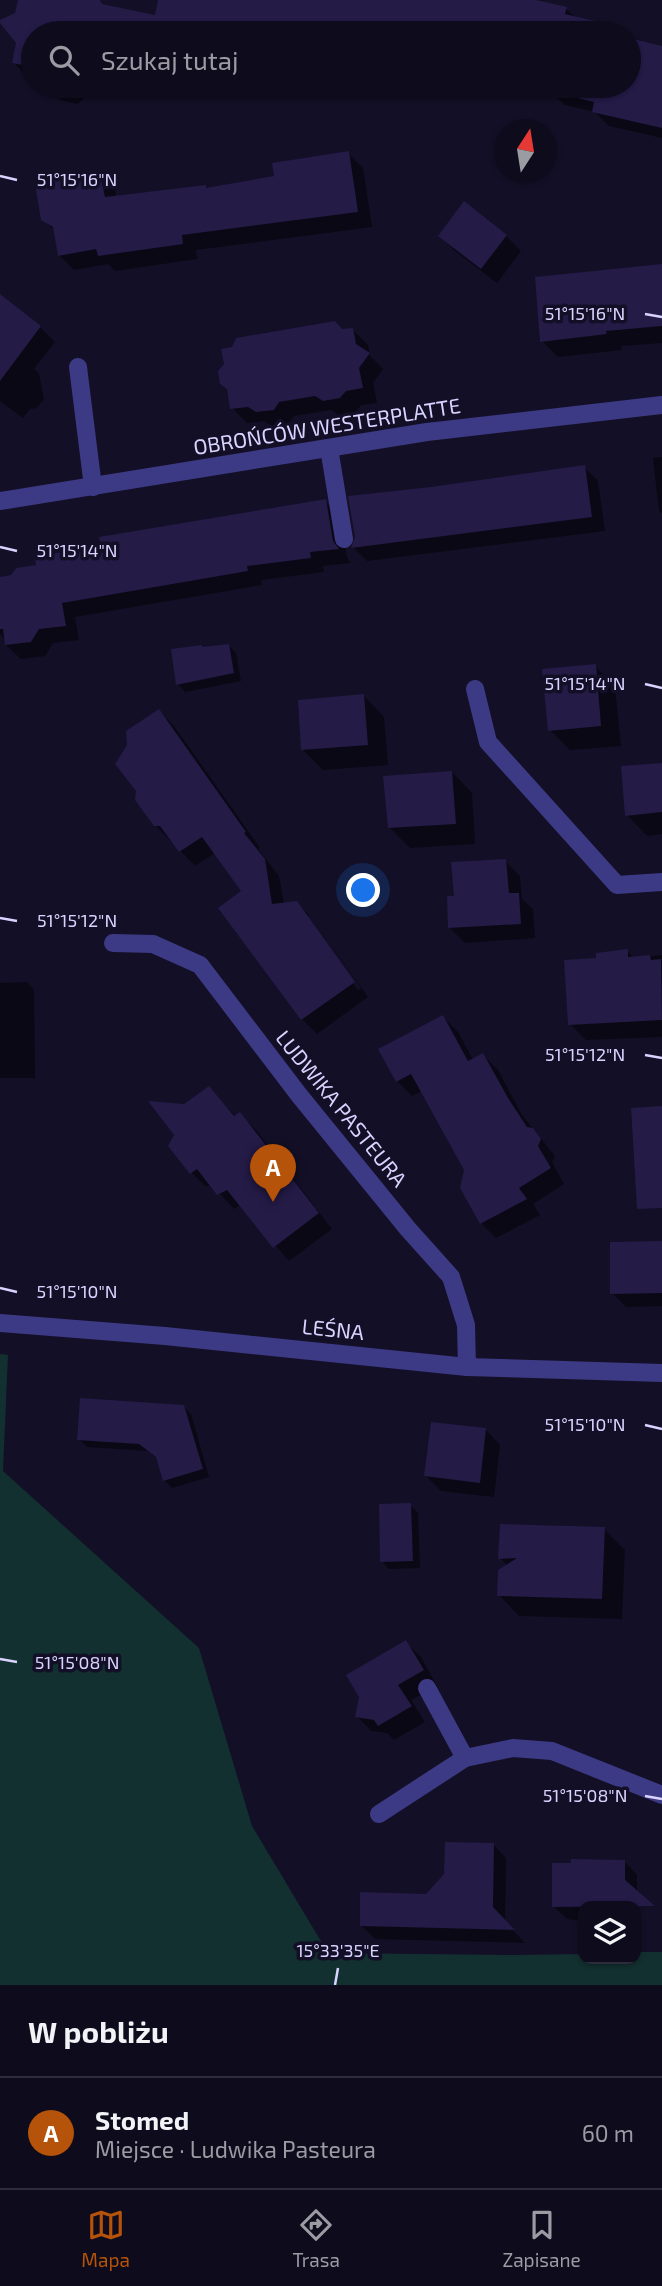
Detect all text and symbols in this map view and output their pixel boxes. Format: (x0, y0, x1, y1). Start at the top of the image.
search box (21, 21, 641, 98)
icon: search (45, 41, 83, 79)
text: Szukaj tutaj (101, 44, 238, 75)
north arrow (494, 119, 557, 182)
text: 51°15'16"N (37, 168, 117, 190)
text: 51°15'16"N (545, 302, 625, 324)
street label: OBROŃCÓW WESTERPLATTE (191, 392, 462, 459)
text: 51°15'14"N (36, 539, 118, 561)
text: 51°15'14"N (544, 672, 626, 694)
your location (346, 873, 380, 907)
text: 51°15'12"N (37, 909, 117, 931)
street label: LUDWIKA PASTEURA (270, 1026, 412, 1192)
text: 51°15'12"N (545, 1043, 625, 1065)
pin: A (250, 1144, 296, 1202)
text: 51°15'10"N (37, 1280, 117, 1302)
street label: LEŚNA (301, 1313, 365, 1344)
text: 51°15'10"N (545, 1413, 625, 1435)
text: 51°15'08"N (35, 1651, 119, 1673)
text: 51°15'08"N (543, 1784, 627, 1806)
map controls (578, 1901, 641, 1964)
button: layers (578, 1901, 641, 1964)
text: 15°33'35"E (296, 1939, 380, 1961)
text: W pobliżu (28, 2013, 169, 2049)
text: Stomed (95, 2104, 189, 2135)
text: A (43, 2119, 59, 2147)
text: 60 m (582, 2119, 634, 2147)
text: Miejsce · Ludwika Pasteura (95, 2135, 376, 2163)
tab: Mapa (81, 2206, 130, 2271)
tab: Trasa (292, 2206, 340, 2271)
tab: Zapisane (502, 2206, 581, 2271)

